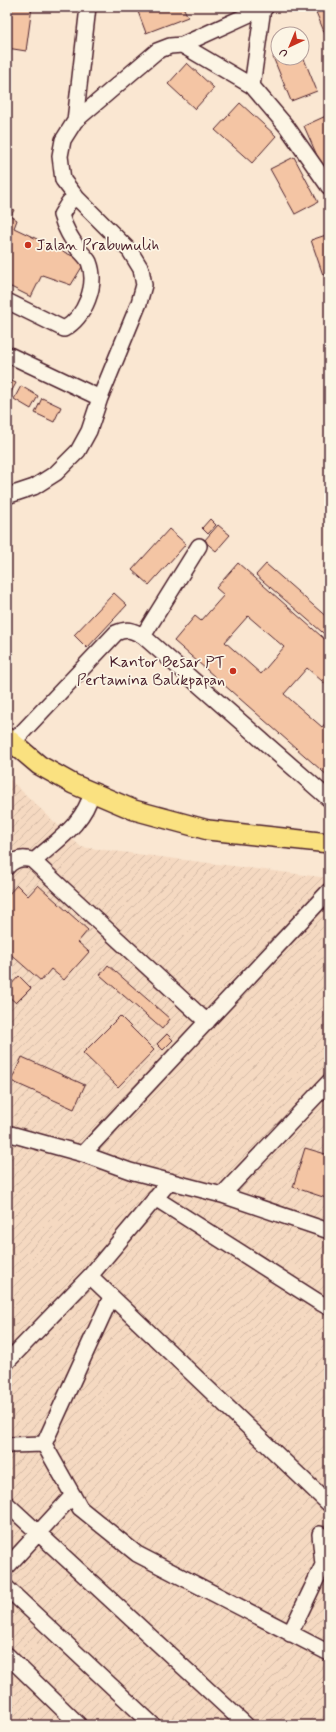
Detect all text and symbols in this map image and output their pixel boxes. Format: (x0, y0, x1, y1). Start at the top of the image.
north arrow (270, 26, 310, 66)
text: U (276, 45, 291, 60)
place label: Jalan Prabumulih (36, 235, 159, 256)
marker: Jalan Prabumulih (23, 240, 33, 250)
place label: Kantor Besar PT Pertamina Balikpapan (77, 652, 225, 691)
marker: Kantor Besar PT Pertamina Balikpapan (228, 666, 238, 676)

